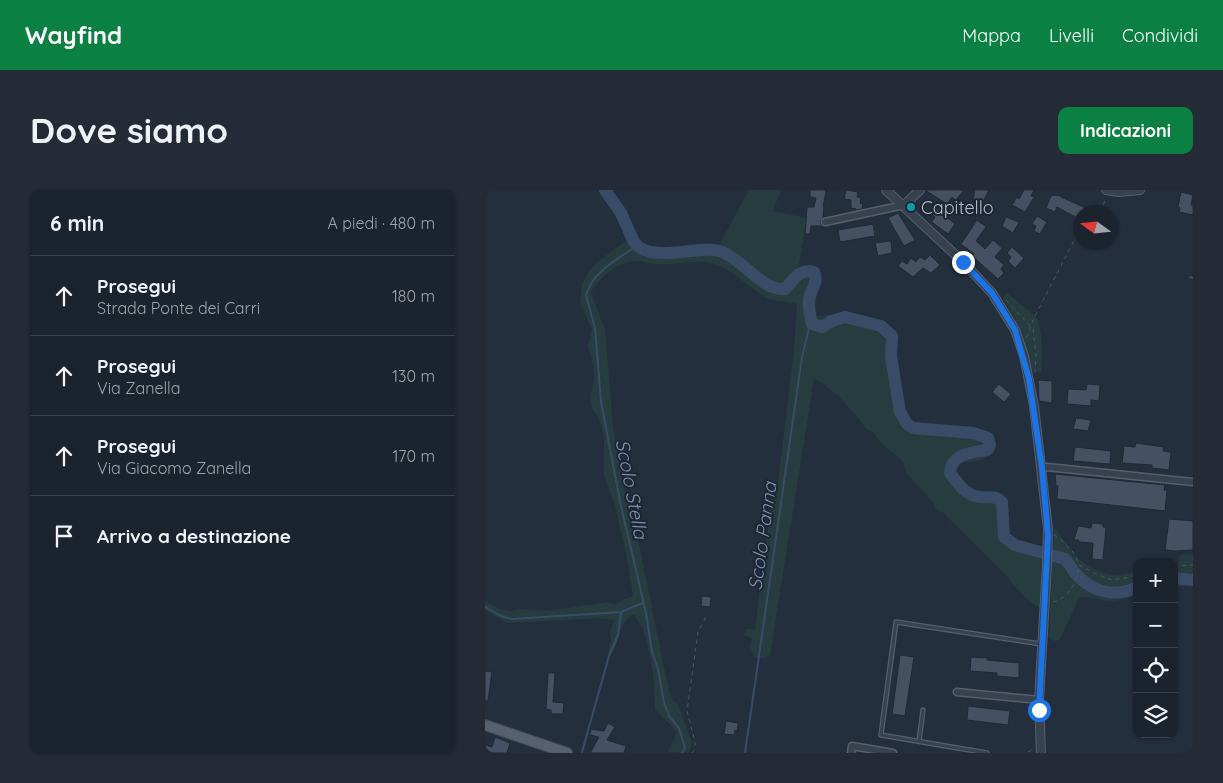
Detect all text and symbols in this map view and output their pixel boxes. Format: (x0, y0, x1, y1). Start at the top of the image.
text: Wayfind (25, 20, 122, 50)
text: Mappa (962, 24, 1021, 47)
text: Livelli (1049, 24, 1094, 47)
text: Condividi (1122, 24, 1198, 47)
button: Indicazioni (1058, 107, 1193, 154)
text: Dove siamo (30, 108, 228, 152)
place label: Capitello (921, 196, 994, 219)
marker: Capitello (905, 201, 917, 213)
north arrow (1073, 205, 1118, 250)
text: 6 min (50, 210, 104, 236)
text: A piedi · 480 m (328, 213, 435, 233)
route end (952, 251, 975, 274)
text: Prosegui (97, 274, 176, 298)
icon: ahead (50, 282, 78, 310)
text: 180 m (392, 286, 435, 306)
text: Strada Ponte dei Carri (97, 298, 260, 318)
text: Prosegui (97, 354, 176, 378)
icon: ahead (50, 362, 78, 390)
text: 130 m (392, 366, 435, 386)
text: Via Zanella (97, 378, 180, 398)
text: Prosegui (97, 434, 176, 458)
water label: Scolo Stella (611, 437, 654, 542)
icon: ahead (50, 442, 78, 470)
text: 170 m (392, 446, 435, 466)
text: Via Giacomo Zanella (97, 458, 251, 478)
water label: Scolo Panna (743, 479, 782, 592)
icon: arrive (50, 522, 78, 550)
text: Arrivo a destinazione (97, 524, 291, 548)
map controls (1133, 558, 1178, 738)
button: + (1133, 558, 1178, 603)
button: − (1133, 603, 1178, 648)
button: locate (1133, 648, 1178, 693)
button: layers (1133, 693, 1178, 738)
route start (1028, 699, 1051, 722)

